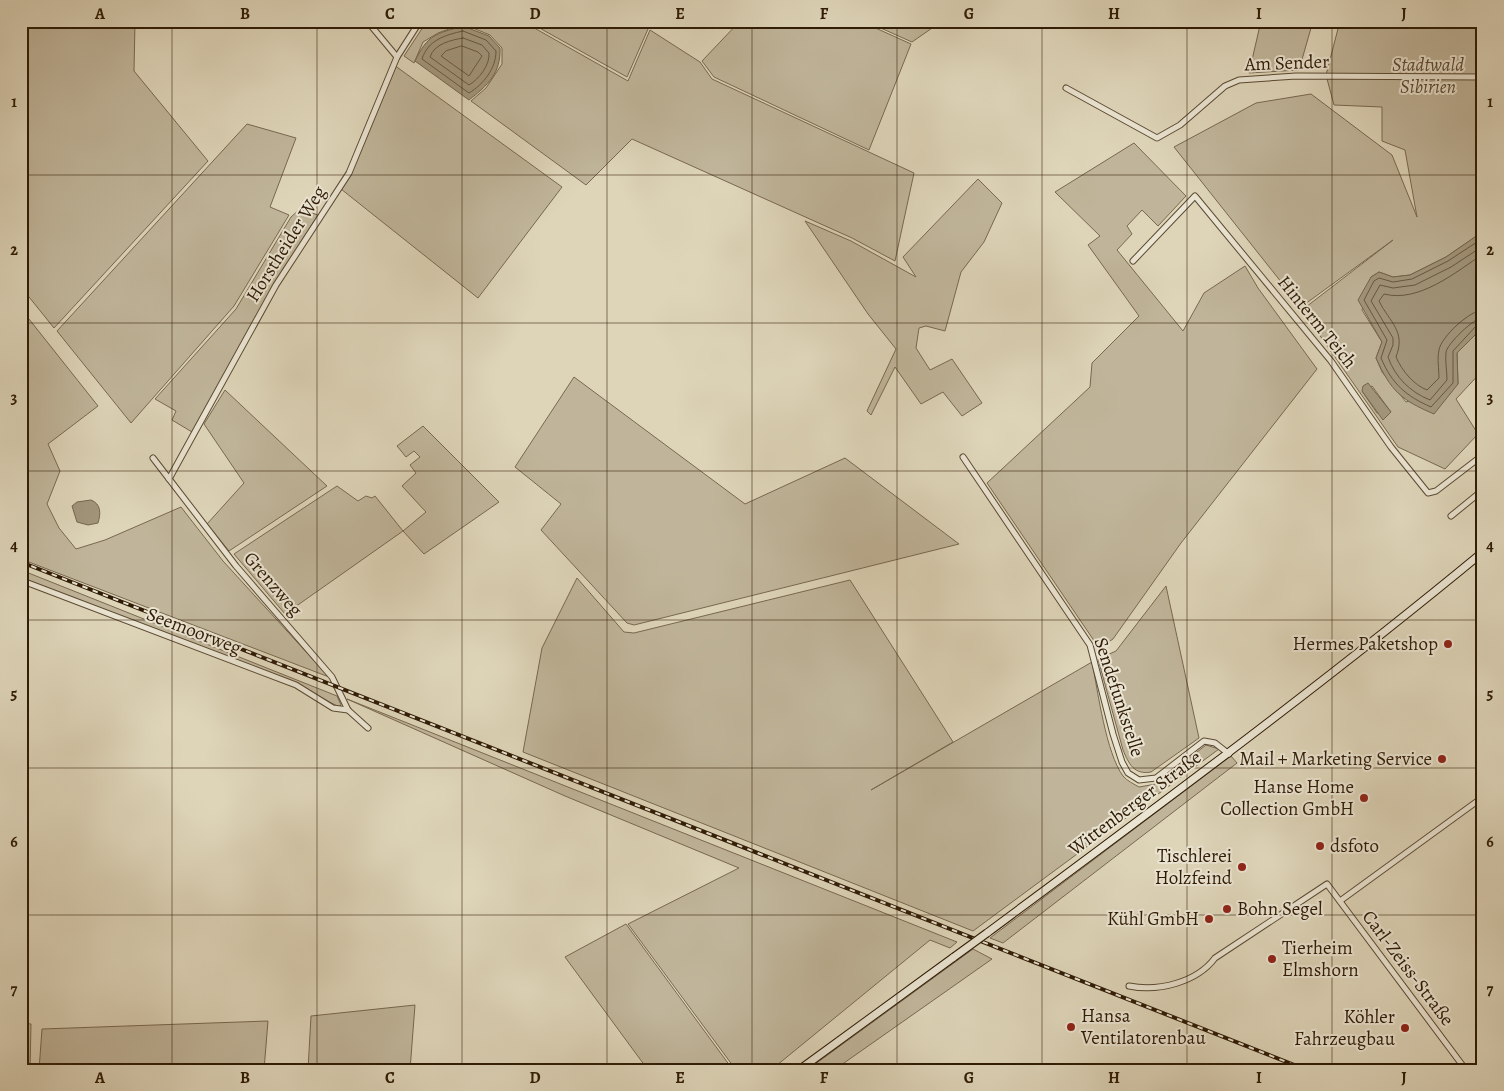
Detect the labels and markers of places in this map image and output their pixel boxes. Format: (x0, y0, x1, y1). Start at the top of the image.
place label: Hermes Paketshop (1292, 631, 1438, 657)
marker: Hermes Paketshop (1442, 638, 1454, 650)
place label: Mail + Marketing Service (1239, 746, 1432, 772)
marker: Mail + Marketing Service (1436, 753, 1448, 765)
place label: Hanse Home Collection GmbH (1220, 774, 1354, 822)
marker: Hanse Home Collection GmbH (1358, 792, 1370, 804)
place label: dsfoto (1330, 833, 1379, 859)
marker: dsfoto (1314, 840, 1326, 852)
place label: Tischlerei Holzfeind (1155, 843, 1233, 891)
marker: Tischlerei Holzfeind (1236, 861, 1248, 873)
place label: Bohn Segel (1237, 896, 1323, 922)
marker: Bohn Segel (1221, 903, 1233, 915)
place label: Kühl GmbH (1107, 906, 1199, 932)
marker: Kühl GmbH (1203, 913, 1215, 925)
place label: Tierheim Elmshorn (1282, 935, 1359, 983)
marker: Tierheim Elmshorn (1266, 953, 1278, 965)
place label: Hansa Ventilatorenbau (1080, 1003, 1206, 1051)
place label: Köhler Fahrzeugbau (1294, 1004, 1396, 1052)
marker: Hansa Ventilatorenbau (1065, 1021, 1077, 1033)
marker: Köhler Fahrzeugbau (1399, 1022, 1411, 1034)

